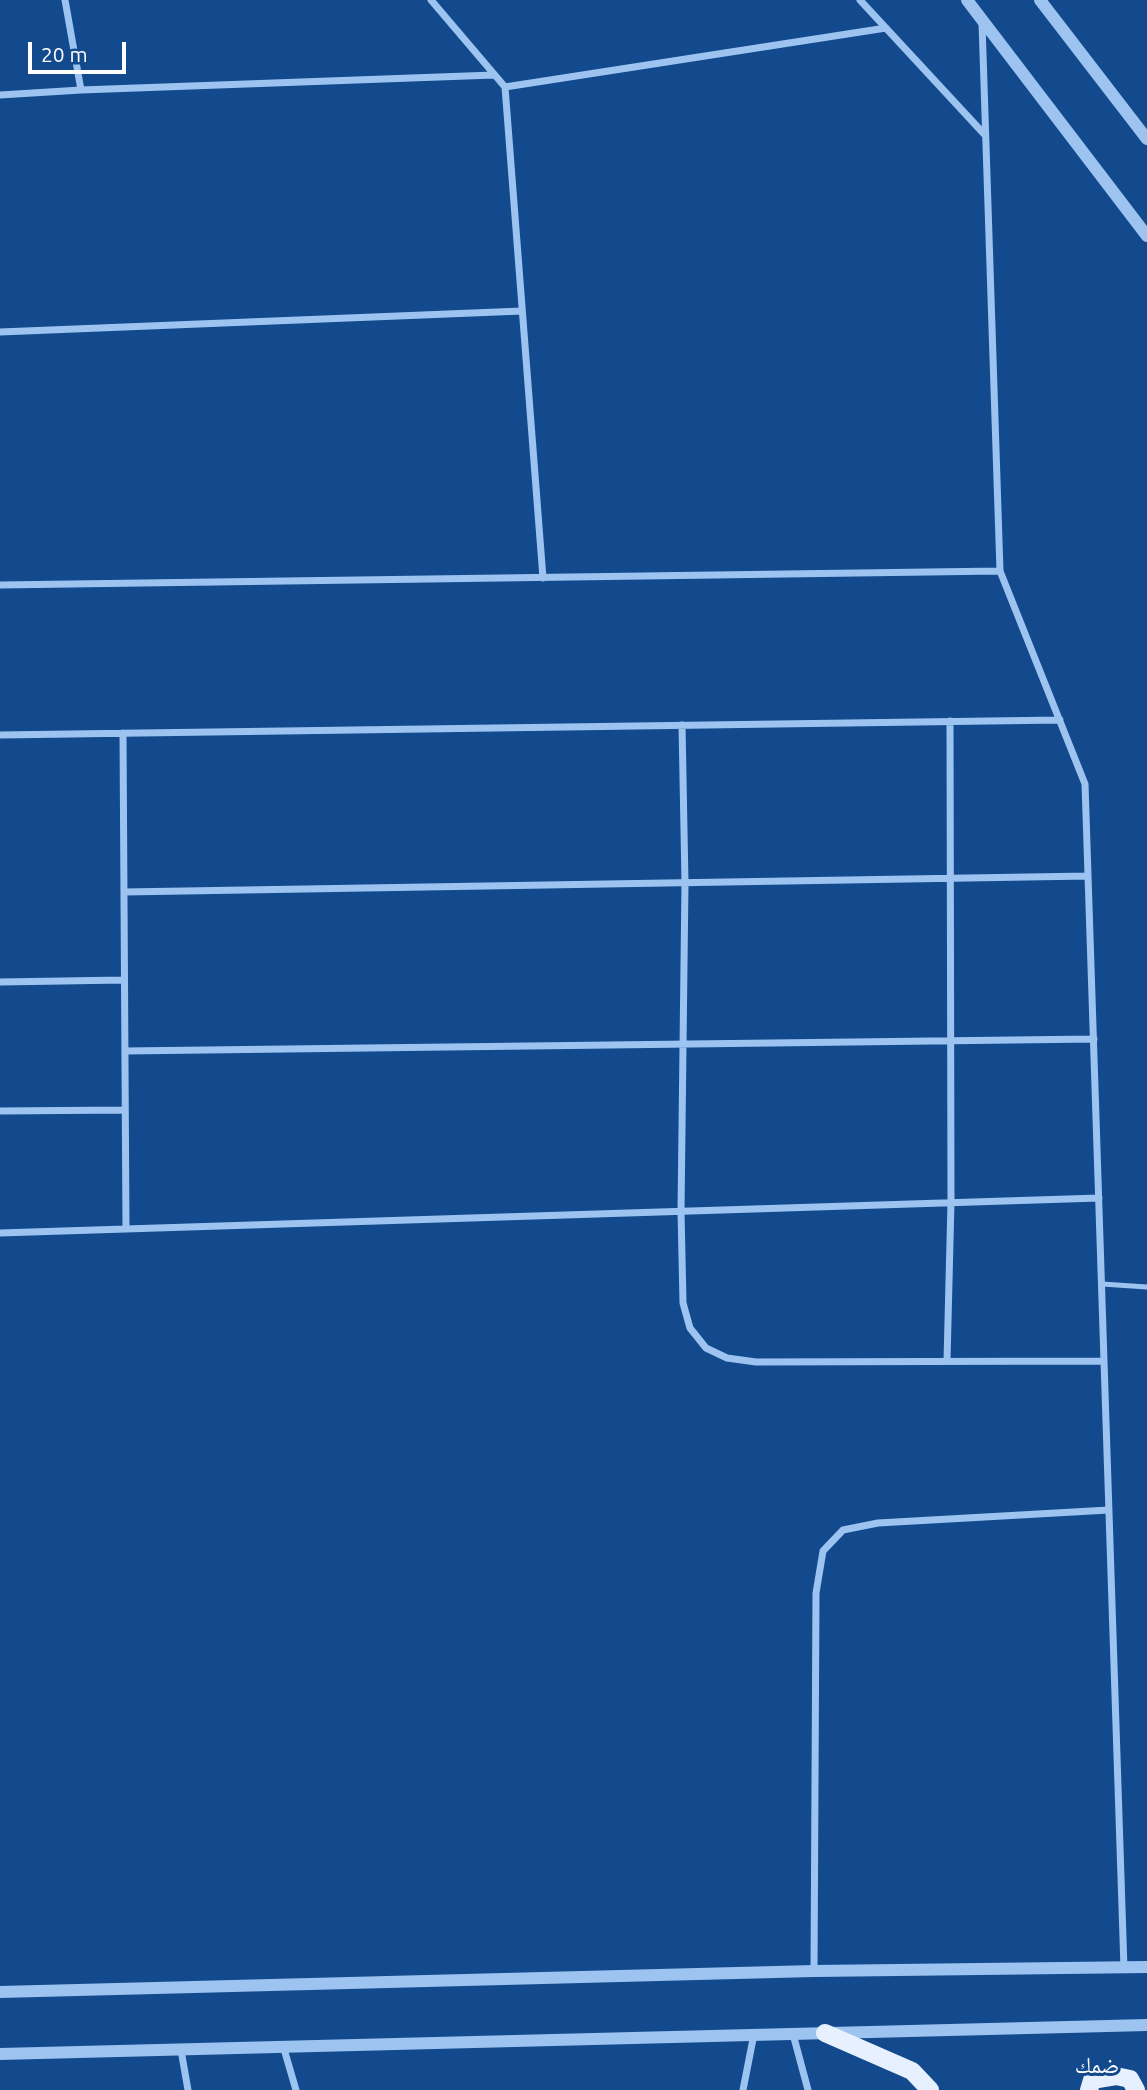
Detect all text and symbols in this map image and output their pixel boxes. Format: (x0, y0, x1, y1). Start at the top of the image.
scale bar (32, 28, 130, 72)
text: 20 m (41, 42, 88, 66)
district label: ضمك (1075, 2051, 1119, 2079)

